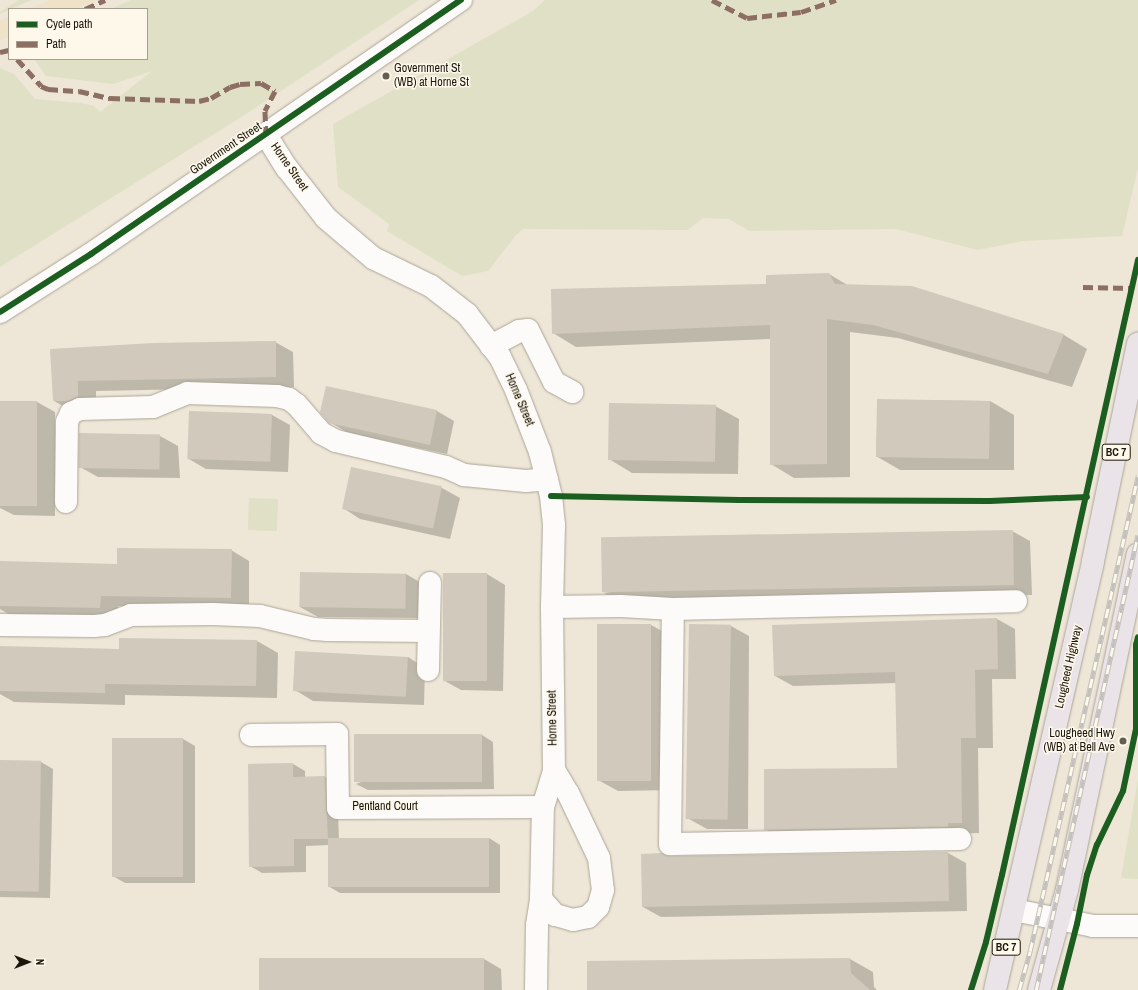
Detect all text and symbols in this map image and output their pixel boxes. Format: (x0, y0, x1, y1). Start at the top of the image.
legend (8, 8, 148, 60)
text: Cycle path (46, 16, 93, 32)
text: Path (46, 36, 66, 52)
place label: Government St (WB) at Horne St (394, 62, 469, 90)
marker: Government St (WB) at Horne St (381, 71, 391, 81)
street label: Government Street (188, 120, 264, 178)
street label: Horne Street (267, 140, 311, 194)
street label: Horne Street (501, 372, 537, 428)
road number: BC 7 (1101, 443, 1131, 461)
street label: Lougheed Highway (1052, 624, 1086, 710)
street label: Horne Street (545, 690, 561, 746)
place label: Lougheed Hwy (WB) at Bell Ave (1043, 727, 1115, 755)
marker: Lougheed Hwy (WB) at Bell Ave (1118, 736, 1128, 746)
street label: Pentland Court (352, 800, 418, 814)
road number: BC 7 (991, 938, 1021, 956)
north arrow (8, 942, 48, 982)
text: N (33, 959, 47, 965)

